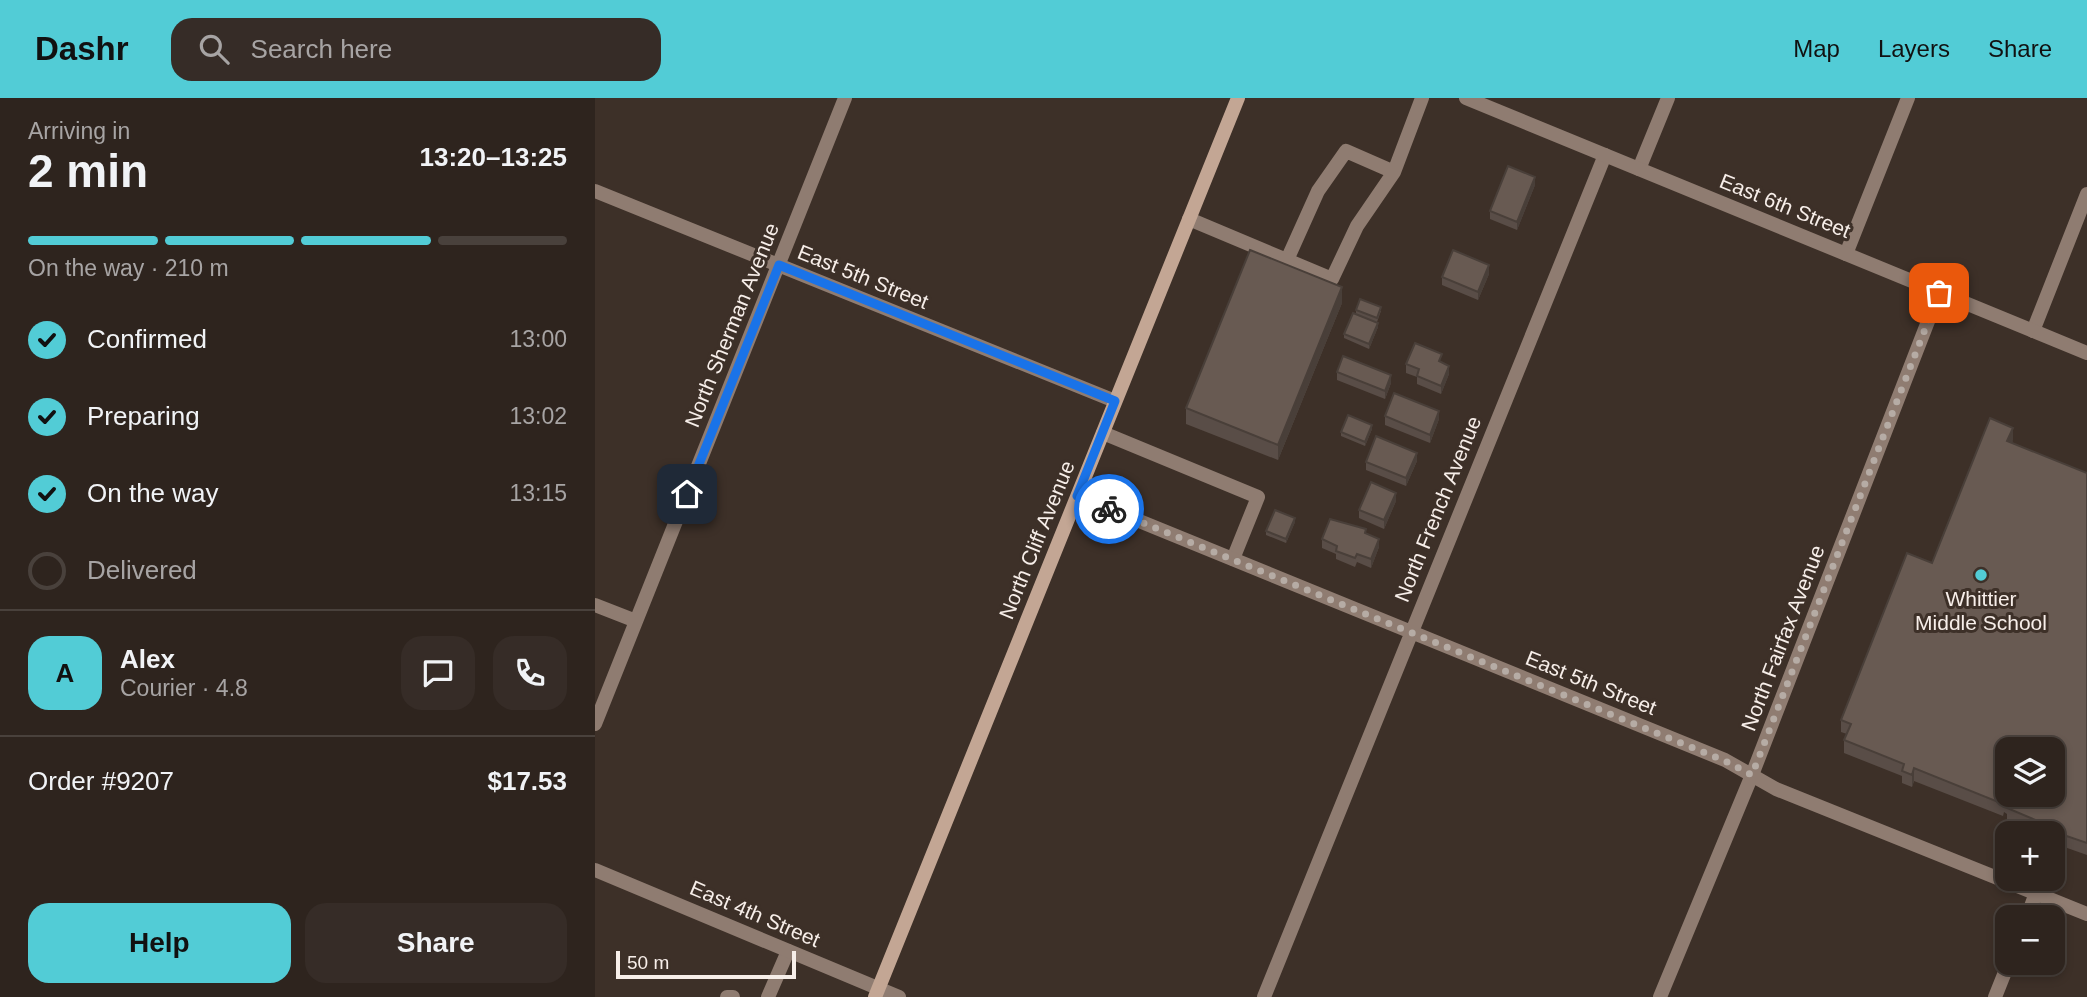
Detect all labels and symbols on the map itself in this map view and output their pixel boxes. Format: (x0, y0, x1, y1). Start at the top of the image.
street label: East 6th Street (1716, 169, 1854, 242)
street label: North Sherman Avenue (680, 219, 783, 430)
street label: East 5th Street (794, 240, 932, 313)
pin (1909, 263, 1969, 323)
street label: North French Avenue (1390, 413, 1485, 605)
street label: North Cliff Avenue (994, 457, 1079, 622)
pin (657, 464, 717, 524)
courier (1074, 474, 1144, 544)
street label: North Fairfax Avenue (1737, 542, 1829, 734)
marker: Whittier Middle School (1973, 567, 1989, 583)
place label: Whittier Middle School (1915, 587, 2047, 634)
street label: East 5th Street (1522, 646, 1660, 719)
street label: East 4th Street (687, 876, 824, 951)
scale bar (616, 948, 796, 980)

